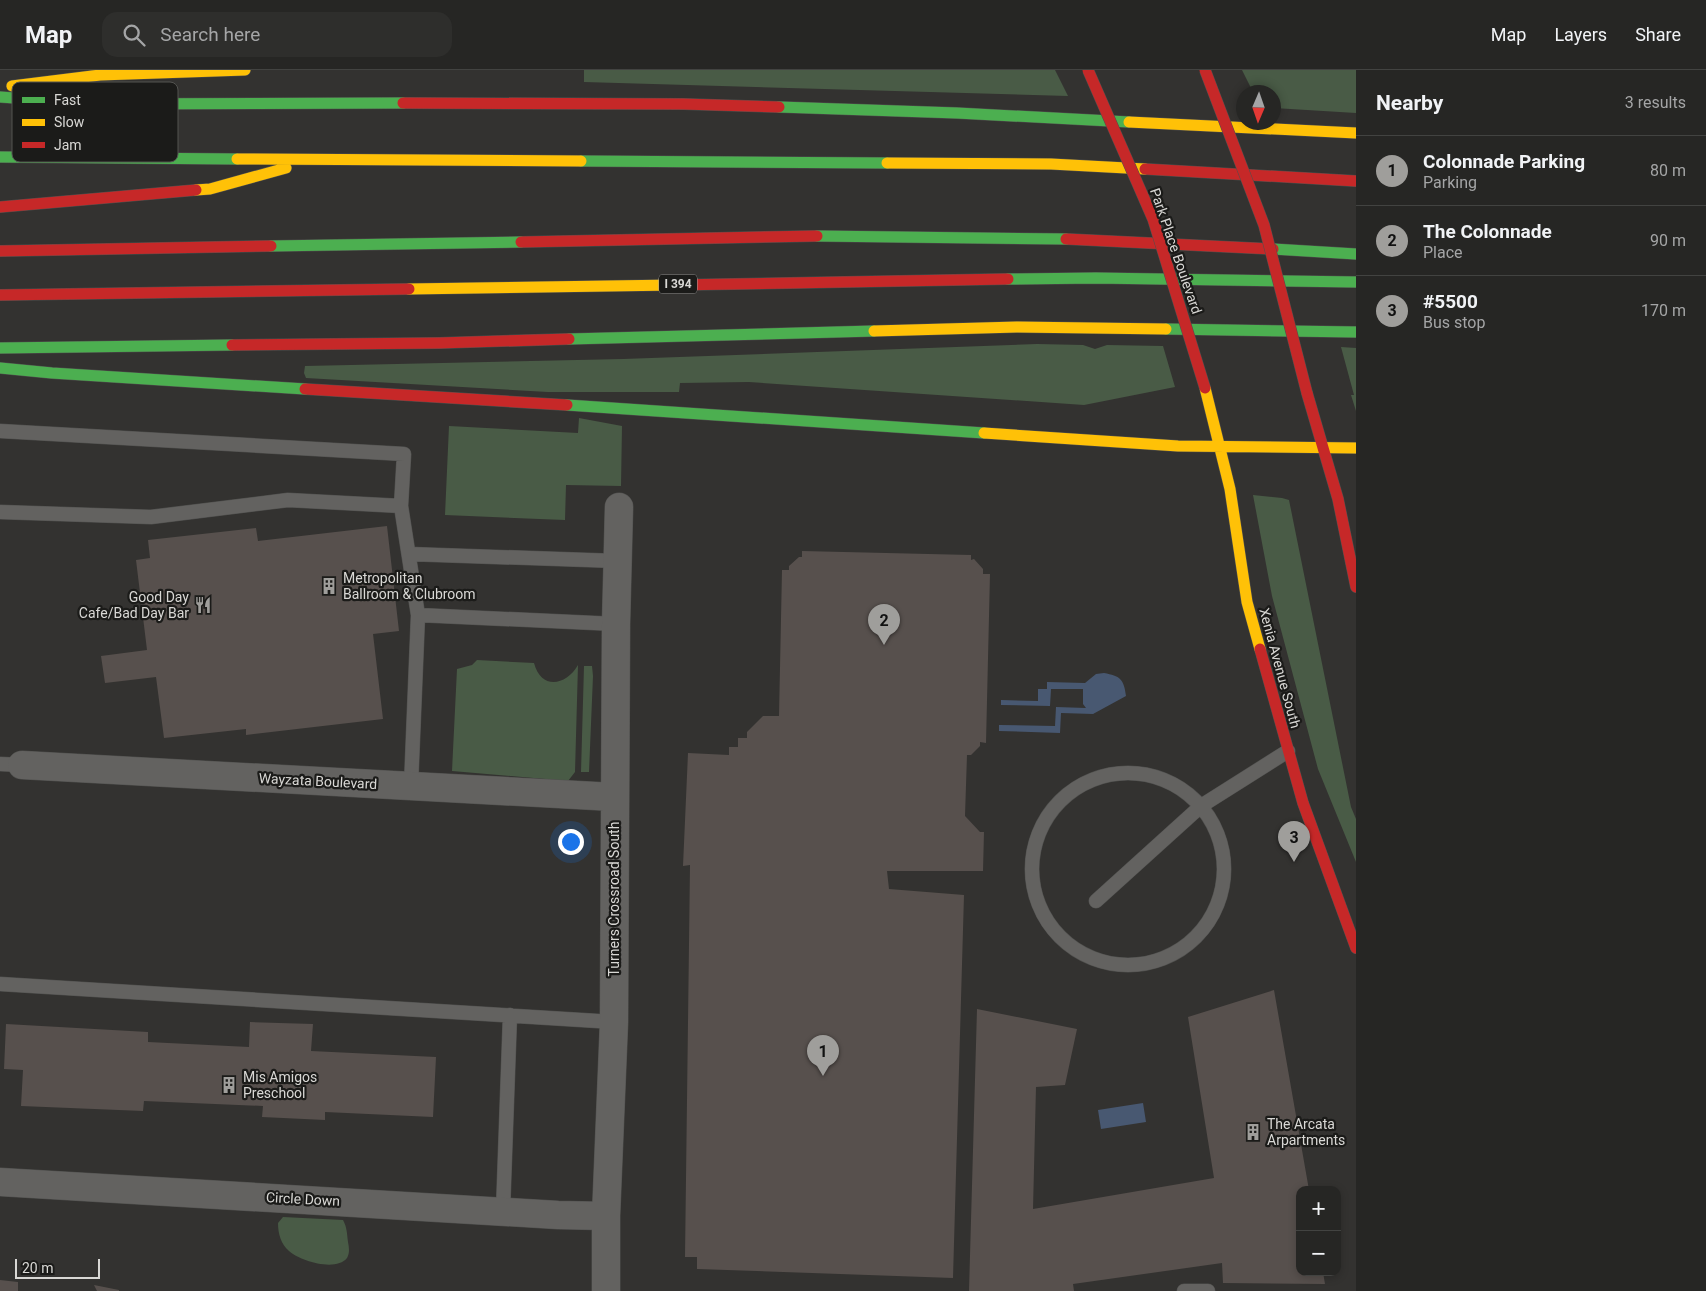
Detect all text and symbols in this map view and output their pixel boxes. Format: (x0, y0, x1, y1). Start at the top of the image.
search box (102, 12, 452, 57)
text: Map (25, 21, 72, 49)
icon: search (120, 21, 148, 49)
text: Search here (160, 23, 260, 46)
text: Map (1491, 24, 1526, 45)
text: Layers (1554, 24, 1607, 45)
text: Share (1635, 24, 1681, 45)
legend (12, 82, 178, 162)
north arrow (1236, 85, 1281, 130)
text: Nearby (1376, 91, 1443, 115)
text: Fast (54, 92, 81, 108)
text: 3 results (1625, 93, 1686, 112)
text: Slow (54, 114, 85, 130)
text: Jam (54, 137, 82, 153)
text: Colonnade Parking (1423, 150, 1585, 173)
text: 1 (1387, 161, 1397, 180)
text: 80 m (1650, 161, 1686, 180)
text: Parking (1423, 173, 1477, 192)
street label: Park Place Boulevard (1147, 186, 1205, 316)
text: The Colonnade (1423, 220, 1552, 243)
text: 2 (1387, 231, 1397, 250)
text: 90 m (1650, 231, 1686, 250)
text: Place (1423, 243, 1463, 262)
road number: I 394 (659, 274, 697, 293)
text: #5500 (1423, 290, 1478, 313)
text: 3 (1387, 301, 1397, 320)
text: 170 m (1641, 301, 1686, 320)
text: Bus stop (1423, 313, 1485, 332)
place label: Metropolitan Ballroom & Clubroom (343, 570, 476, 602)
building icon: Metropolitan Ballroom & Clubroom (319, 576, 339, 596)
place label: Good Day Cafe/Bad Day Bar (79, 589, 189, 621)
restaurant icon: Good Day Cafe/Bad Day Bar (193, 595, 213, 615)
pin: 2 (868, 604, 900, 645)
street label: Xenia Avenue South (1256, 606, 1304, 730)
street label: Wayzata Boulevard (258, 770, 378, 792)
pin: 3 (1278, 821, 1310, 862)
street label: Turners Crossroad South (606, 822, 622, 976)
your location (558, 829, 584, 855)
pin: 1 (807, 1035, 839, 1076)
place label: Mis Amigos Preschool (243, 1069, 317, 1101)
building icon: Mis Amigos Preschool (219, 1075, 239, 1095)
place label: The Arcata Arpartments (1267, 1116, 1345, 1148)
building icon: The Arcata Arpartments (1243, 1122, 1263, 1142)
map controls (1296, 1186, 1341, 1276)
button: + (1296, 1186, 1341, 1231)
street label: Circle Down (266, 1189, 340, 1209)
button: − (1296, 1231, 1341, 1276)
scale bar (15, 1256, 100, 1279)
text: 20 m (22, 1260, 54, 1276)

